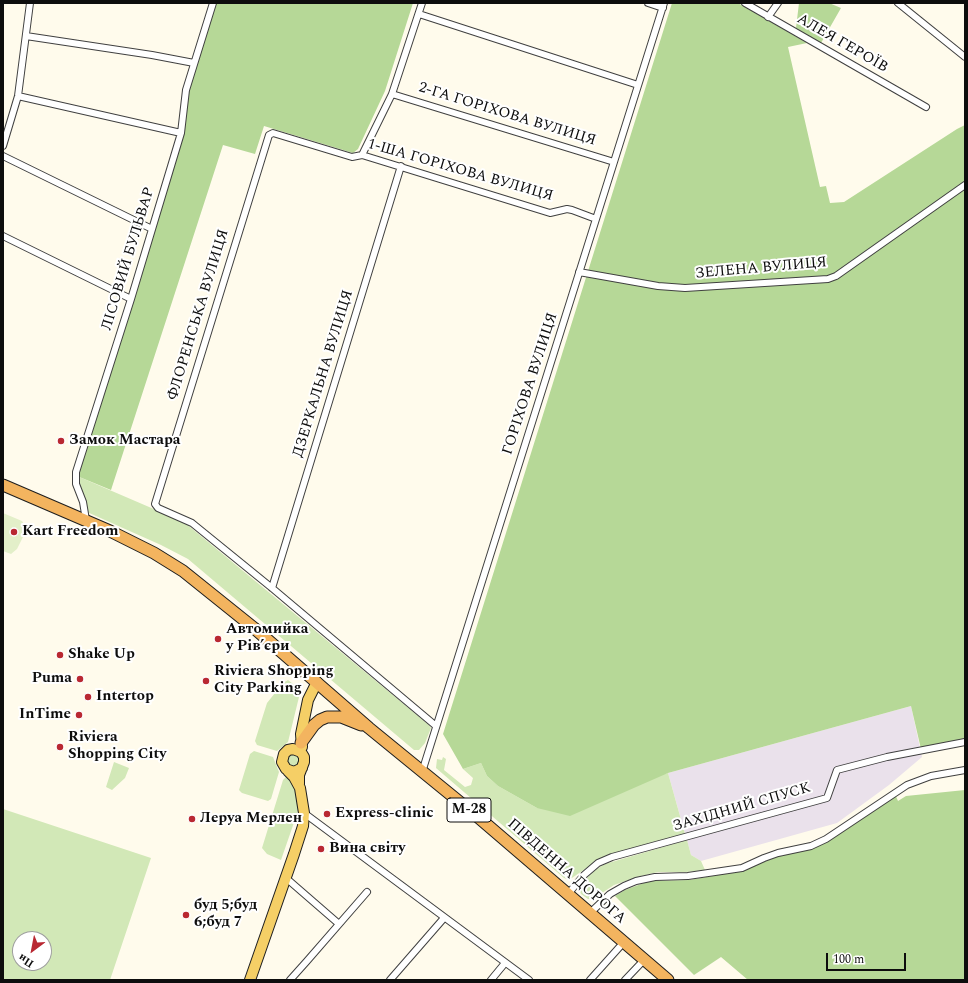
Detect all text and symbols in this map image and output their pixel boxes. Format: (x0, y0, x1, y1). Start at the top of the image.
street label: АЛЕЯ ГЕРОЇВ (793, 11, 891, 77)
street label: 2-ГА ГОРІХОВА ВУЛИЦЯ (416, 79, 598, 151)
street label: 1-ША ГОРІХОВА ВУЛИЦЯ (365, 136, 555, 206)
street label: ЛІСОВИЙ БУЛЬВАР (99, 185, 159, 333)
street label: ФЛОРЕНСЬКА ВУЛИЦЯ (164, 227, 234, 403)
street label: ЗЕЛЕНА ВУЛИЦЯ (694, 254, 828, 284)
street label: ДЗЕРКАЛЬНА ВУЛИЦЯ (290, 288, 358, 460)
street label: ГОРІХОВА ВУЛИЦЯ (500, 311, 562, 457)
place label: Замок Мастара (69, 432, 181, 450)
marker: Замок Мастара (56, 436, 66, 446)
place label: Kart Freedom (22, 523, 118, 541)
marker: Kart Freedom (9, 527, 19, 537)
place label: Автомийка у Рівʼєри (226, 621, 309, 656)
marker: Автомийка у Рівʼєри (213, 634, 223, 644)
place label: Shake Up (68, 646, 135, 664)
marker: Shake Up (55, 650, 65, 660)
place label: Riviera Shopping City Parking (214, 663, 334, 698)
place label: Puma (32, 670, 72, 688)
marker: Puma (75, 674, 85, 684)
marker: Riviera Shopping City Parking (201, 676, 211, 686)
place label: Intertop (96, 688, 154, 706)
marker: Intertop (83, 692, 93, 702)
place label: InTime (19, 706, 71, 724)
marker: InTime (74, 710, 84, 720)
place label: Riviera Shopping City (68, 729, 166, 764)
marker: Riviera Shopping City (55, 742, 65, 752)
street label: ЗАХІДНИЙ СПУСК (671, 780, 813, 836)
road number: М-28 (447, 798, 491, 822)
place label: Express-clinic (335, 805, 433, 823)
marker: Express-clinic (322, 809, 332, 819)
place label: Леруа Мерлен (200, 810, 302, 828)
marker: Леруа Мерлен (187, 814, 197, 824)
street label: ПІВДЕННА ДОРОГА (503, 816, 629, 928)
place label: Вина світу (329, 840, 405, 858)
marker: Вина світу (316, 844, 326, 854)
place label: буд 5;буд 6;буд 7 (194, 897, 257, 932)
marker: буд 5;буд 6;буд 7 (181, 910, 191, 920)
north arrow (12, 931, 52, 971)
scale bar (828, 945, 908, 971)
text: Пн (15, 949, 37, 972)
text: 100 m (833, 950, 864, 969)

